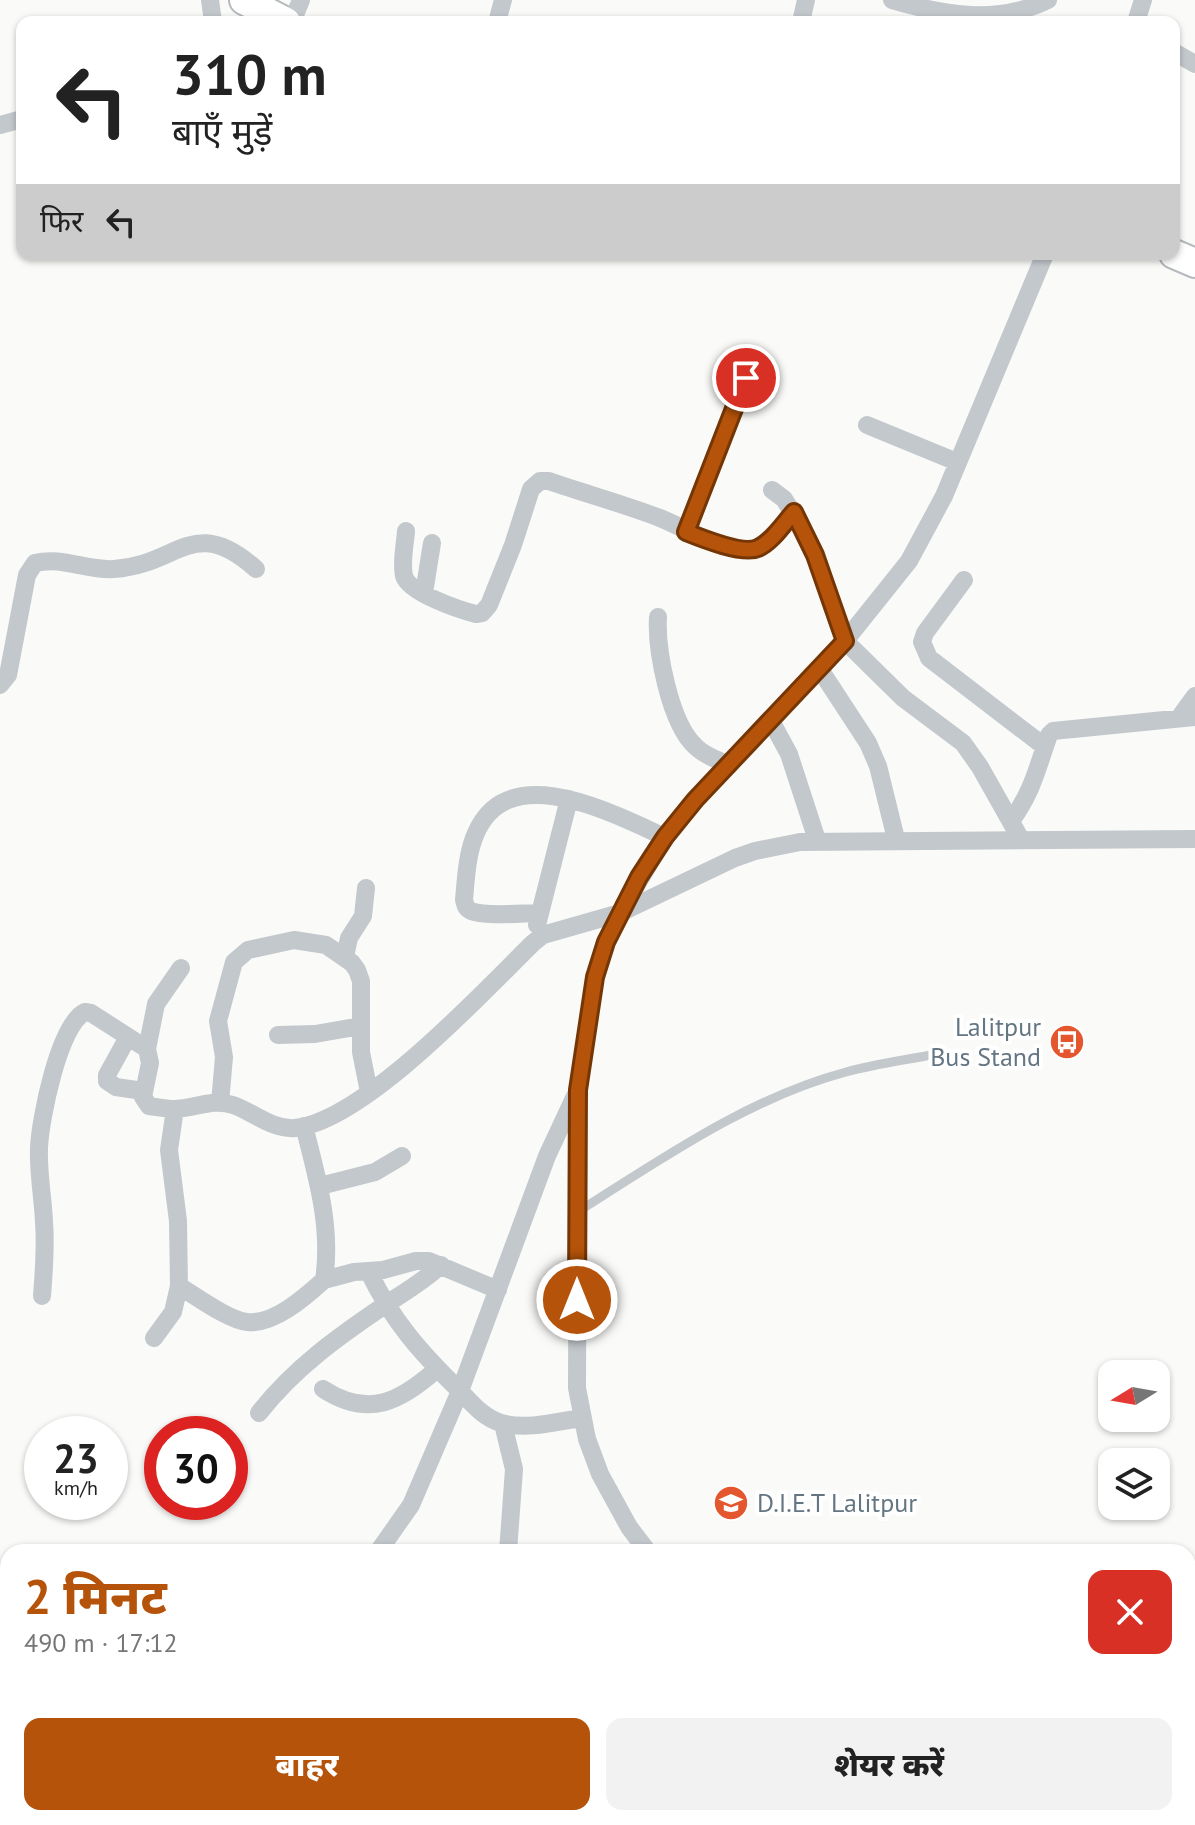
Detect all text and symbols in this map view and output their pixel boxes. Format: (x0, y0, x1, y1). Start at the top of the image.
text: 310 m (172, 38, 327, 110)
icon: left (40, 48, 144, 152)
text: बाएँ मुड़ें (172, 108, 272, 155)
icon: left (99, 200, 143, 244)
text: फिर (40, 201, 83, 240)
pin (712, 344, 780, 412)
icon: arrive (724, 356, 768, 400)
place label: Lalitpur Bus Stand (930, 1010, 1041, 1073)
bus stop icon: Lalitpur Bus Stand (1048, 1023, 1086, 1061)
position arrow (535, 1258, 619, 1342)
north arrow (1098, 1360, 1170, 1432)
map controls (1098, 1360, 1170, 1520)
speed limit sign: 30 (144, 1416, 248, 1520)
text: 23 (53, 1432, 99, 1484)
button: layers (1098, 1448, 1170, 1520)
text: km/h (54, 1475, 98, 1501)
school or university icon: D.I.E.T Lalitpur (712, 1484, 750, 1522)
place label: D.I.E.T Lalitpur (757, 1486, 917, 1519)
text: 2 मिनट (24, 1565, 167, 1627)
button: close (1088, 1570, 1172, 1654)
text: 490 m · 17:12 (24, 1626, 178, 1659)
button: बाहर (24, 1718, 590, 1810)
button: शेयर करें (606, 1718, 1172, 1810)

